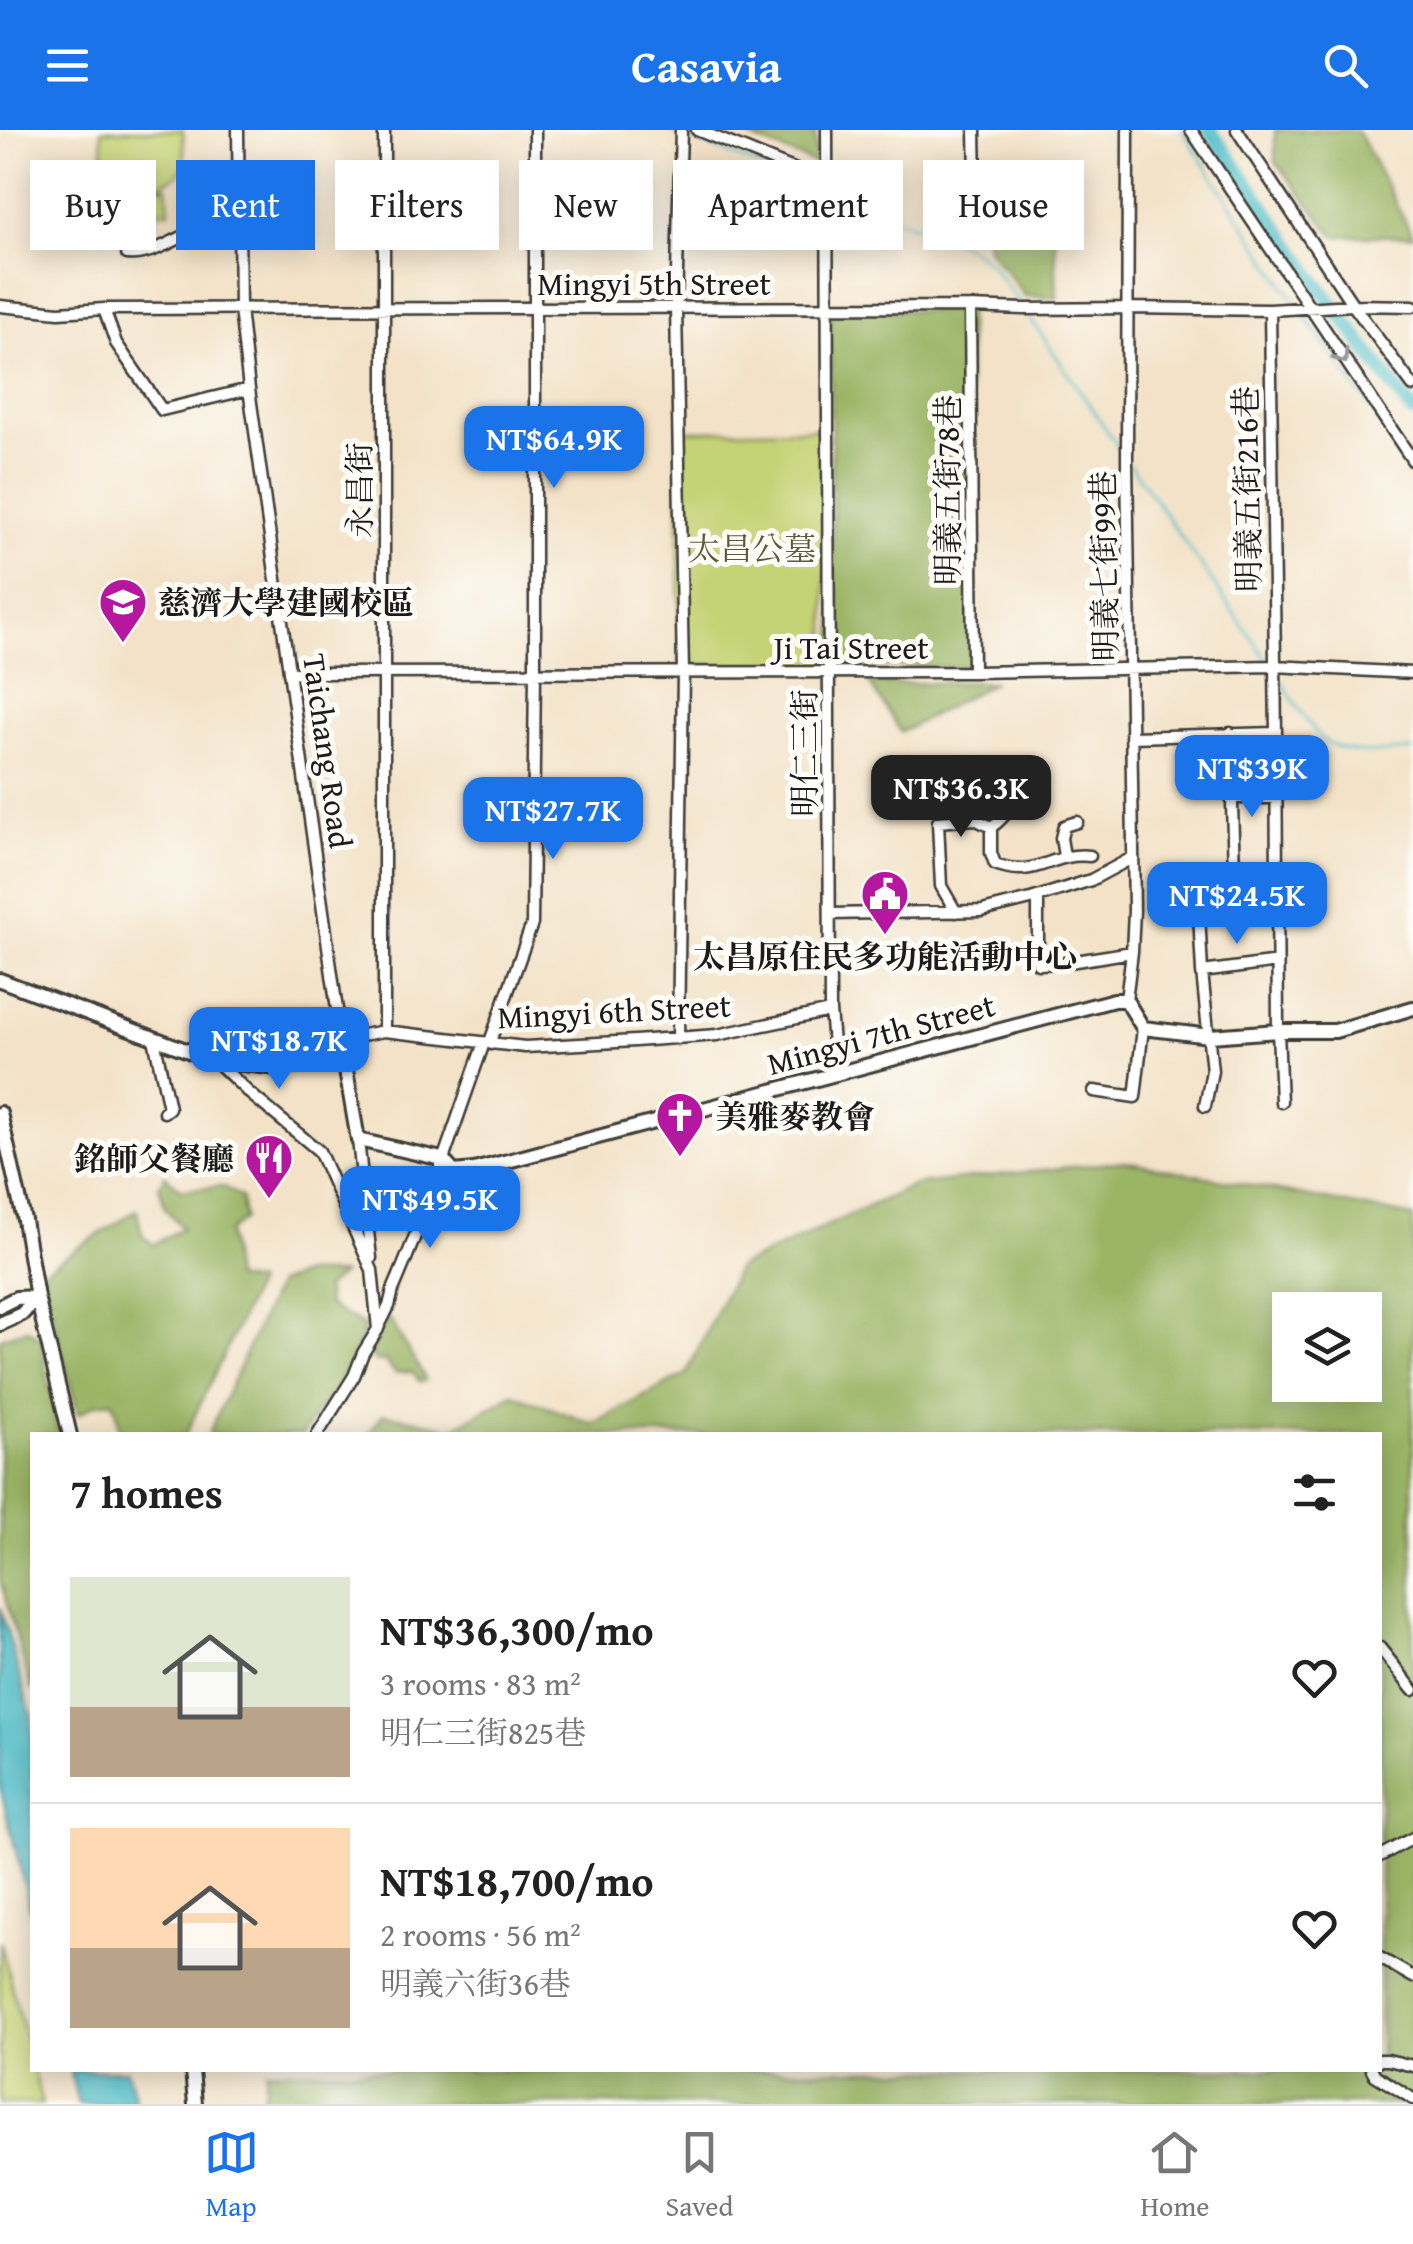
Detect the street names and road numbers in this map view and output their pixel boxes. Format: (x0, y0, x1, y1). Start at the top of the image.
street label: Mingyi 5th Street (537, 260, 771, 307)
street label: 明義五街216巷 (1222, 385, 1272, 593)
street label: 明義五街78巷 (924, 395, 971, 585)
street label: 永昌街 (336, 442, 383, 538)
street label: 明義七街99巷 (1079, 470, 1129, 662)
street label: Ji Tai Street (770, 624, 928, 671)
street label: Taichang Road (291, 651, 365, 851)
street label: 明仁三街 (781, 689, 828, 817)
street label: Mingyi 6th Street (496, 981, 732, 1041)
street label: Mingyi 7th Street (762, 981, 1000, 1087)

